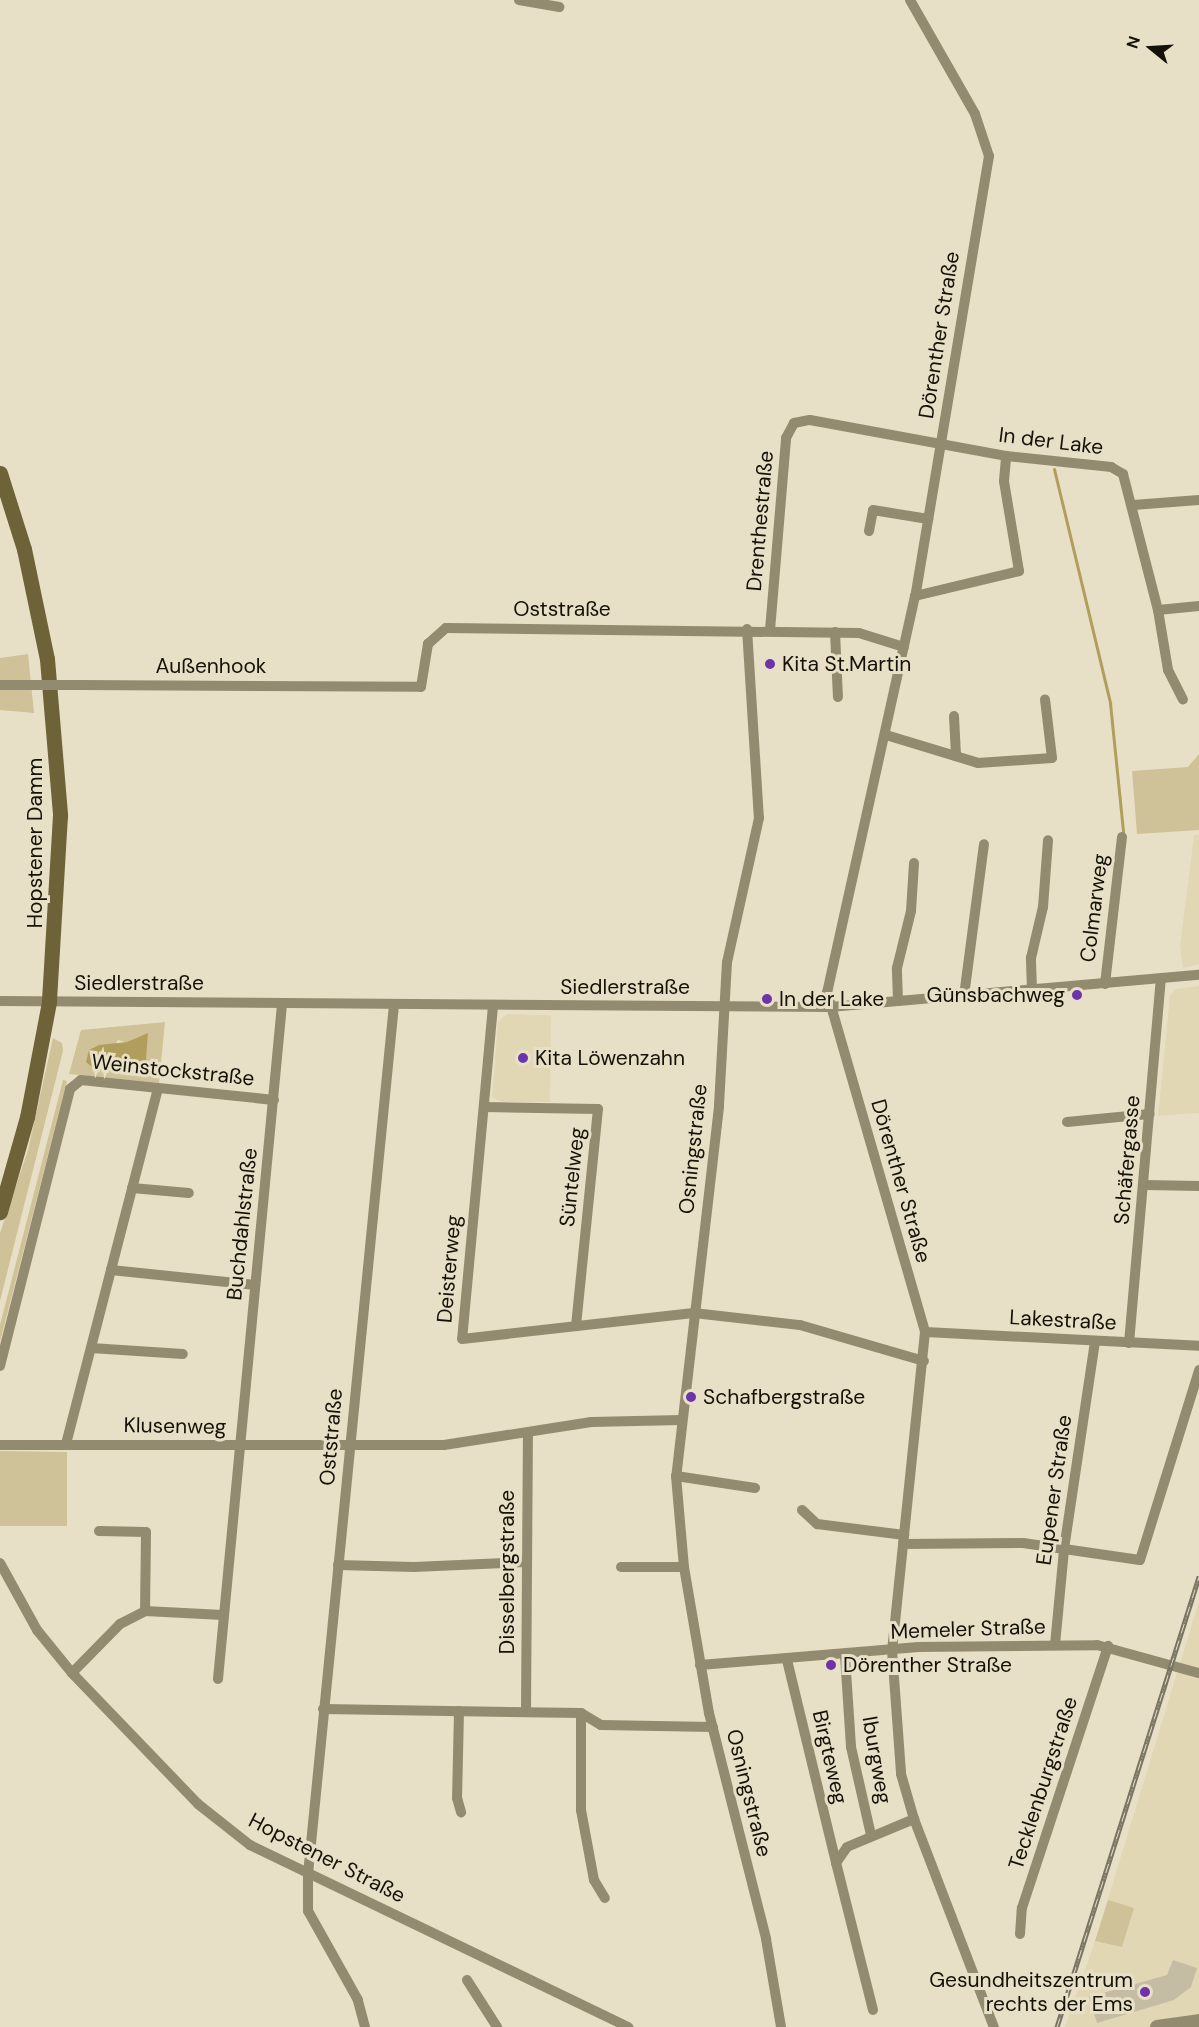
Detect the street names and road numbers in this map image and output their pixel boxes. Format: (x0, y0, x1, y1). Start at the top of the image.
street label: Dörenther Straße (913, 250, 965, 420)
street label: In der Lake (997, 422, 1105, 460)
street label: Drenthestraße (741, 450, 779, 592)
street label: Oststraße (513, 596, 611, 622)
street label: Außenhook (156, 653, 266, 679)
street label: Hopstener Damm (22, 758, 48, 928)
street label: Colmarweg (1075, 852, 1113, 964)
street label: Siedlerstraße (74, 970, 204, 996)
street label: Siedlerstraße (560, 974, 690, 1000)
street label: Weinstockstraße (90, 1049, 256, 1091)
street label: Osningstraße (674, 1083, 712, 1215)
street label: Schäfergasse (1109, 1094, 1145, 1226)
street label: Dörenther Straße (866, 1096, 936, 1266)
street label: Süntelweg (554, 1126, 590, 1228)
street label: Buchdahlstraße (221, 1147, 263, 1301)
street label: Deisterweg (432, 1214, 466, 1324)
street label: Lakestraße (1009, 1305, 1117, 1335)
street label: Oststraße (314, 1387, 348, 1487)
street label: Klusenweg (123, 1413, 227, 1439)
street label: Eupener Straße (1031, 1413, 1077, 1567)
street label: Disselbergstraße (494, 1490, 520, 1654)
street label: Memeler Straße (890, 1614, 1046, 1644)
street label: Tecklenburgstraße (1003, 1693, 1083, 1873)
street label: Birgteweg (807, 1708, 853, 1806)
street label: Iburgweg (857, 1714, 897, 1806)
street label: Osningstraße (721, 1727, 777, 1859)
street label: Hopstener Straße (245, 1808, 409, 1908)

